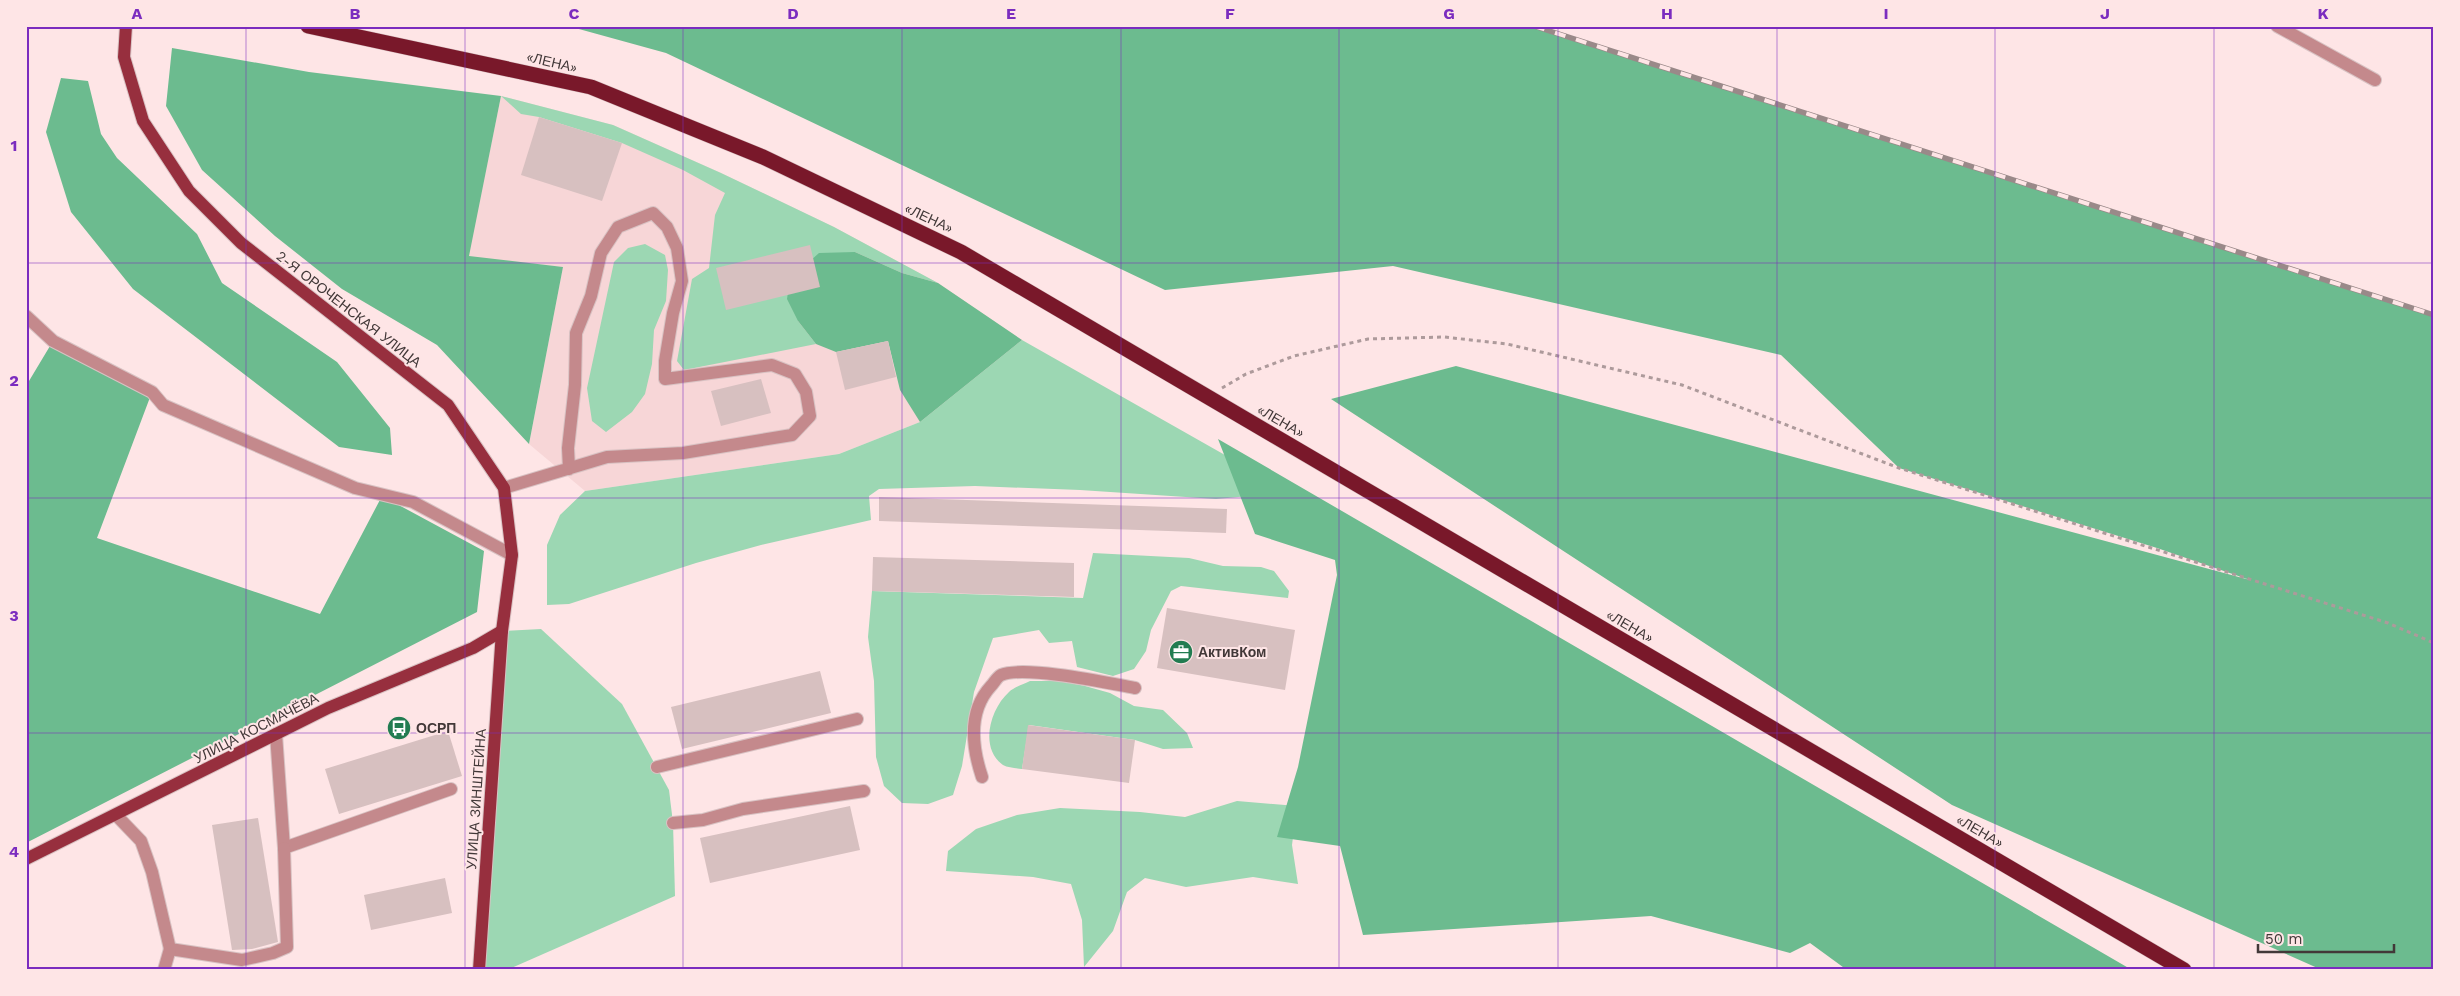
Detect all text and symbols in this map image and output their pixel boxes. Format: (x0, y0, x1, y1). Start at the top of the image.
text: A (132, 4, 143, 23)
text: B (350, 4, 361, 23)
text: C (569, 4, 580, 23)
text: D (787, 4, 799, 23)
text: E (1006, 4, 1016, 23)
text: F (1225, 4, 1235, 23)
text: G (1443, 4, 1455, 23)
text: H (1661, 4, 1673, 23)
text: I (1883, 4, 1889, 23)
text: J (2100, 4, 2110, 23)
text: K (2317, 4, 2329, 23)
street label: «ЛЕНА» (525, 48, 579, 76)
text: 1 (11, 136, 17, 155)
street label: «ЛЕНА» (902, 200, 956, 236)
street label: 2-Я ОРОЧЕНСКАЯ УЛИЦА (274, 248, 425, 371)
text: 2 (9, 371, 19, 390)
street label: «ЛЕНА» (1255, 401, 1308, 441)
text: 3 (9, 606, 19, 625)
street label: «ЛЕНА» (1604, 606, 1657, 646)
office icon: АктивКом (1168, 639, 1194, 665)
place label: АктивКом (1198, 644, 1266, 660)
street label: УЛИЦА КОСМАЧЁВА (191, 689, 322, 766)
bus stop icon: ОСРП (386, 715, 412, 741)
place label: ОСРП (416, 720, 456, 736)
street label: УЛИЦА ЗИНШТЕЙНА (462, 727, 489, 870)
street label: «ЛЕНА» (1954, 811, 2007, 851)
text: 4 (9, 842, 19, 861)
scale bar (2258, 921, 2394, 953)
text: 50 m (2265, 930, 2302, 948)

